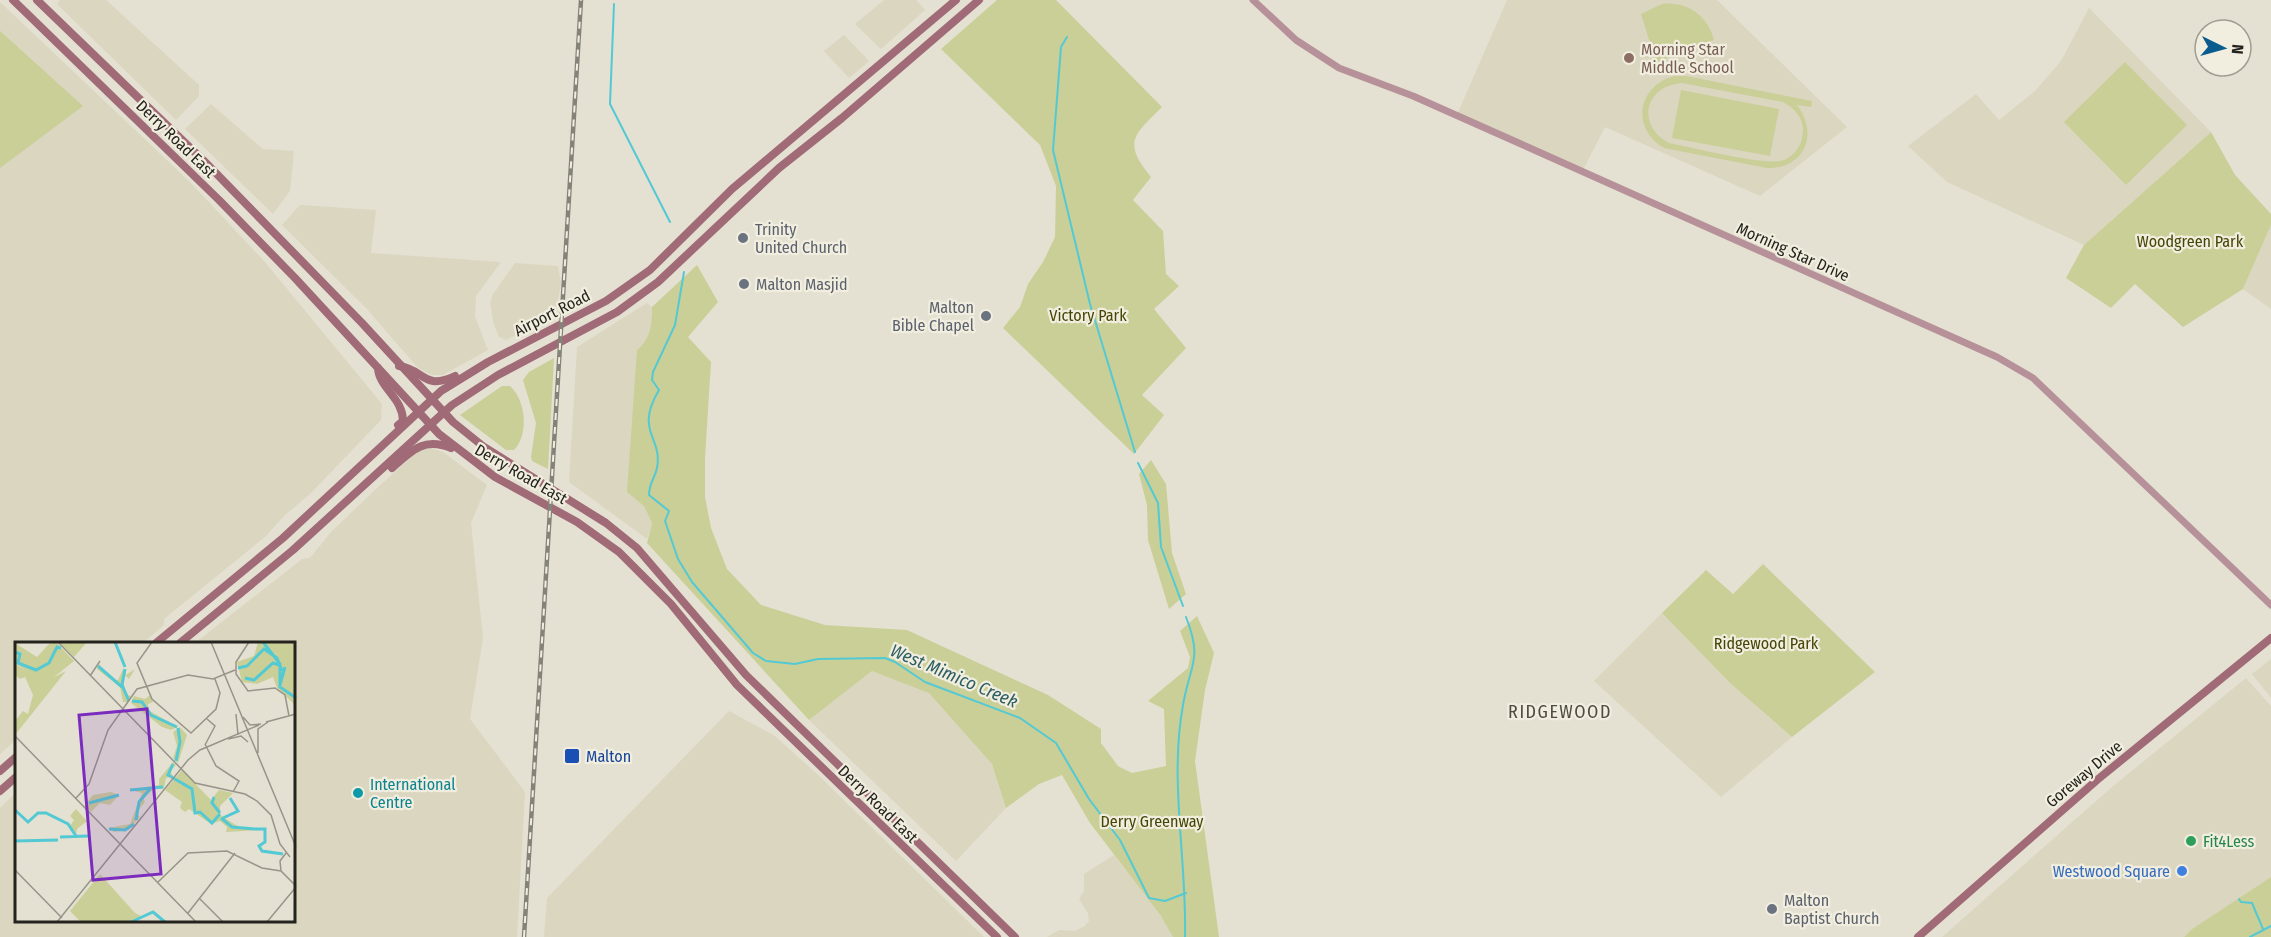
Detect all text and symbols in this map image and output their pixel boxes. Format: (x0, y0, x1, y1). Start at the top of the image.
north arrow (2193, 18, 2253, 78)
place label: Morning Star Middle School (1641, 40, 1734, 77)
text: N (2228, 44, 2247, 55)
marker: Morning Star Middle School (1622, 51, 1636, 65)
street label: Derry Road East (132, 96, 220, 182)
street label: Morning Star Drive (1734, 219, 1853, 285)
place label: Trinity United Church (755, 220, 847, 257)
marker: Trinity United Church (736, 231, 750, 245)
park label: Woodgreen Park (2137, 232, 2244, 251)
place label: Malton Masjid (756, 275, 847, 294)
marker: Malton Masjid (737, 277, 751, 291)
street label: Airport Road (511, 286, 593, 340)
place label: Malton Bible Chapel (892, 298, 974, 335)
park label: Victory Park (1049, 306, 1127, 325)
marker: Malton Bible Chapel (979, 309, 993, 323)
street label: Derry Road East (472, 440, 571, 508)
park label: Ridgewood Park (1714, 634, 1819, 653)
water label: West Mimico Creek (887, 639, 1021, 713)
inset map (15, 642, 296, 922)
district label: RIDGEWOOD (1508, 701, 1612, 723)
street label: Goreway Drive (2042, 737, 2126, 811)
marker: Malton (563, 747, 581, 765)
place label: Malton (586, 747, 631, 766)
street label: Derry Road East (834, 761, 922, 847)
place label: International Centre (370, 775, 455, 812)
marker: International Centre (351, 786, 365, 800)
park label: Derry Greenway (1101, 812, 1204, 831)
place label: Fit4Less (2203, 832, 2254, 851)
marker: Fit4Less (2184, 834, 2198, 848)
place label: Westwood Square (2053, 862, 2170, 881)
marker: Westwood Square (2175, 864, 2189, 878)
place label: Malton Baptist Church (1784, 891, 1879, 928)
marker: Malton Baptist Church (1765, 902, 1779, 916)

